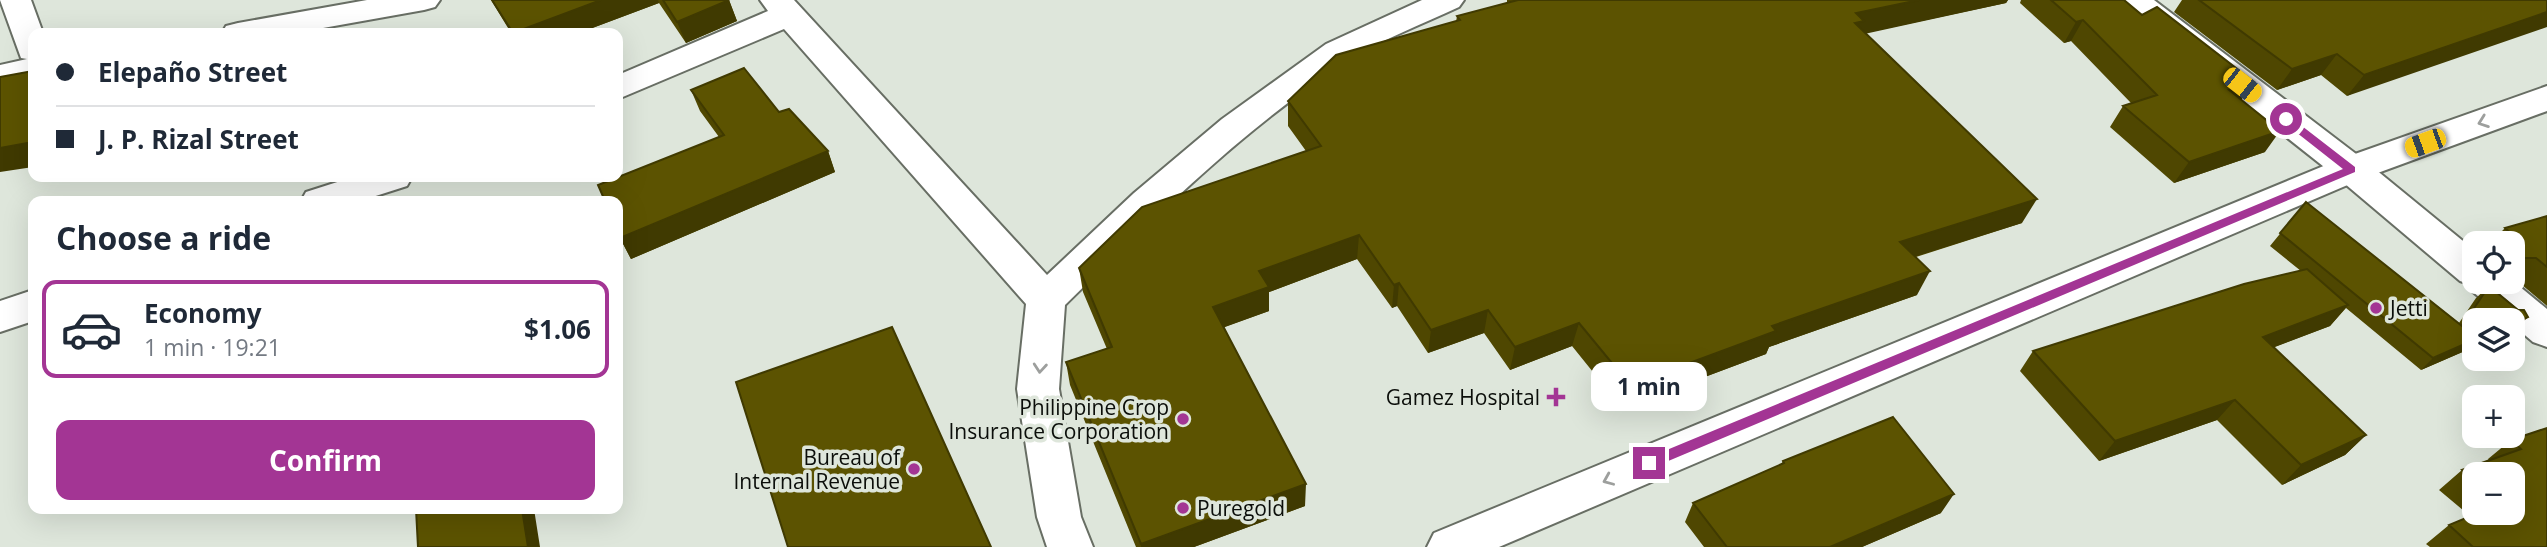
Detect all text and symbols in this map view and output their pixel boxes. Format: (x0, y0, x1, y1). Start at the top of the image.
text: Elepaño Street (98, 54, 287, 90)
car (2219, 64, 2266, 106)
route start (2270, 103, 2302, 135)
one-way arrow (2477, 113, 2489, 127)
text: J. P. Rizal Street (98, 121, 299, 157)
car (2402, 126, 2449, 160)
text: Choose a ride (56, 216, 271, 259)
map controls (2462, 231, 2525, 525)
button: locate (2462, 231, 2525, 294)
place label: Jetti (2388, 294, 2428, 322)
text: Economy (144, 295, 262, 331)
icon: car (60, 298, 123, 361)
marker: Jetti (2368, 300, 2384, 316)
button: layers (2462, 308, 2525, 371)
text: $1.06 (524, 311, 591, 347)
text: 1 min · 19:21 (144, 331, 281, 363)
callout: 1 min (1591, 362, 1707, 410)
one-way arrow (1033, 363, 1048, 374)
text: 1 min (1617, 370, 1681, 402)
place label: Gamez Hospital (1386, 383, 1540, 411)
button: + (2462, 385, 2525, 448)
marker: Gamez Hospital (1546, 387, 1566, 407)
place label: Philippine Crop Insurance Corporation (948, 393, 1169, 445)
marker: Philippine Crop Insurance Corporation (1175, 411, 1191, 427)
button: Confirm (56, 420, 595, 500)
place label: Bureau of Internal Revenue (734, 443, 902, 495)
route end (1633, 447, 1665, 479)
marker: Bureau of Internal Revenue (906, 461, 922, 477)
button: − (2462, 462, 2525, 525)
one-way arrow (1603, 472, 1615, 486)
place label: Puregold (1197, 494, 1285, 522)
marker: Puregold (1175, 500, 1191, 516)

